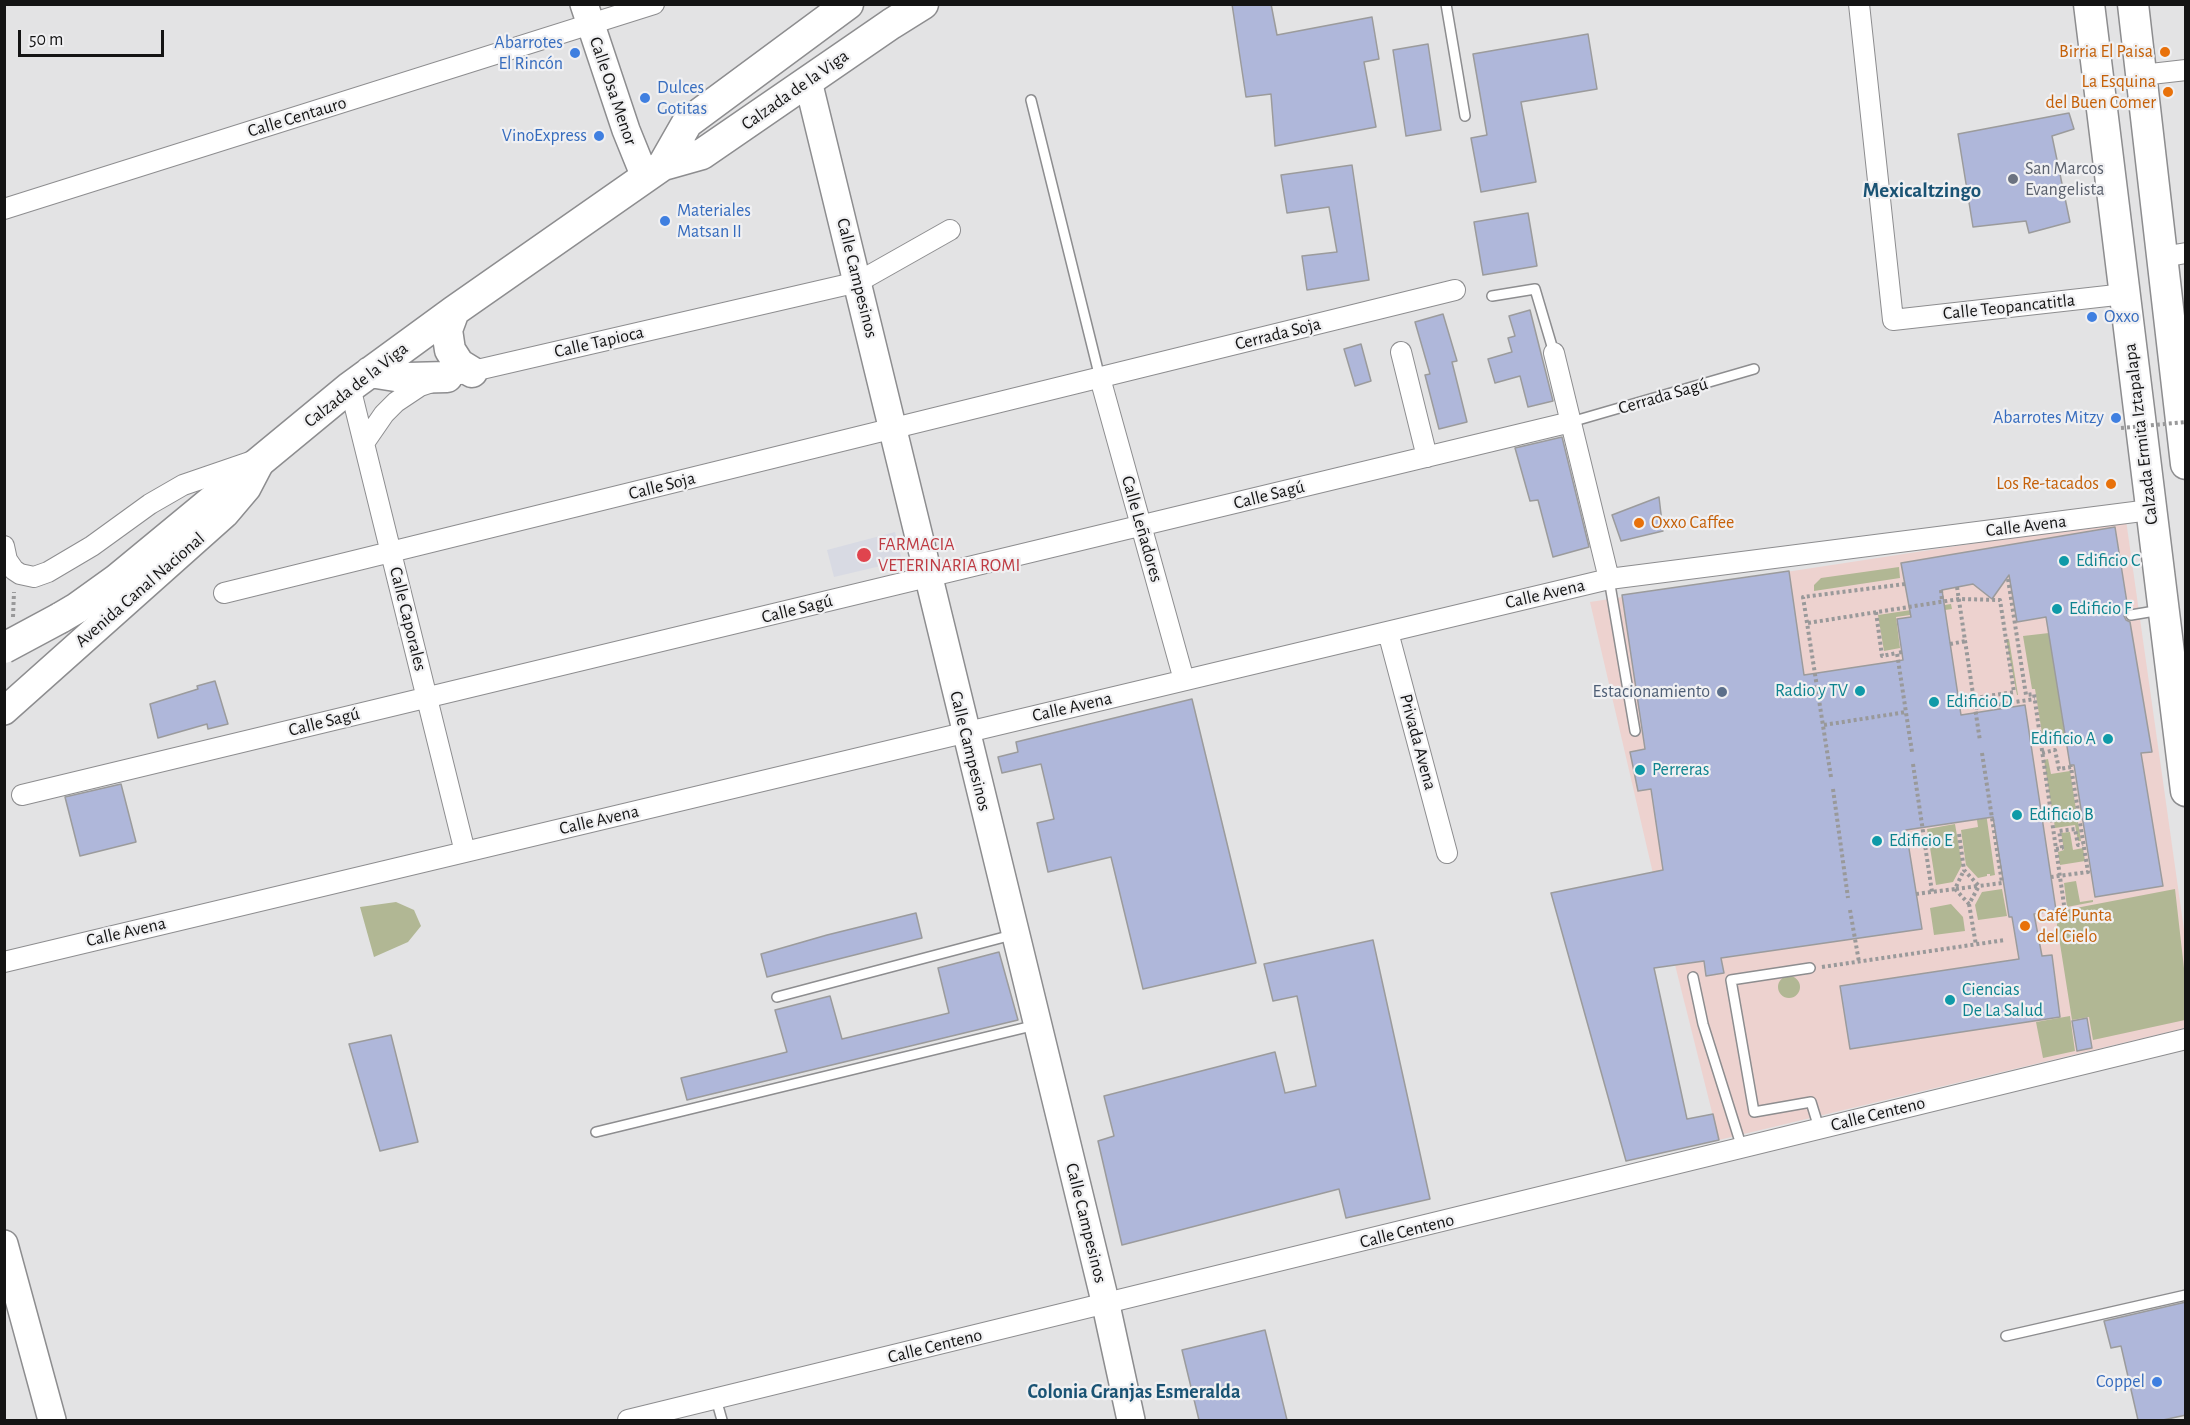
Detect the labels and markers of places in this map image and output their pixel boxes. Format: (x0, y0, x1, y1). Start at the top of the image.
place label: Abarrotes El Rincón (494, 32, 563, 74)
place label: Birria El Paisa (2059, 41, 2153, 63)
marker: Birria El Paisa (2158, 45, 2172, 59)
marker: Abarrotes El Rincón (568, 46, 582, 60)
place label: La Esquina del Buen Comer (2045, 71, 2156, 113)
place label: Dulces Gotitas (657, 77, 707, 119)
marker: La Esquina del Buen Comer (2161, 85, 2175, 99)
marker: Dulces Gotitas (638, 91, 652, 105)
place label: VinoExpress (502, 125, 587, 147)
marker: VinoExpress (592, 129, 606, 143)
place label: San Marcos Evangelista (2025, 158, 2104, 201)
marker: San Marcos Evangelista (2006, 172, 2020, 186)
place label: Materiales Matsan II (677, 200, 751, 242)
marker: Materiales Matsan II (658, 214, 672, 228)
place label: Oxxo (2104, 306, 2140, 328)
marker: Oxxo (2085, 310, 2099, 324)
place label: Abarrotes Mitzy (1993, 407, 2104, 429)
marker: Abarrotes Mitzy (2109, 411, 2123, 425)
place label: Los Re-tacados (1996, 473, 2099, 495)
marker: Los Re-tacados (2104, 477, 2118, 491)
place label: Oxxo Caffee (1651, 512, 1734, 534)
marker: Oxxo Caffee (1632, 516, 1646, 530)
place label: FARMACIA VETERINARIA ROMI (878, 534, 1020, 576)
marker: FARMACIA VETERINARIA ROMI (855, 546, 873, 564)
place label: Edificio C (2076, 550, 2140, 572)
marker: Edificio C (2057, 554, 2071, 568)
place label: Edificio F (2069, 598, 2132, 620)
marker: Edificio F (2050, 602, 2064, 616)
place label: Radio y TV (1775, 680, 1848, 702)
place label: Estacionamiento (1593, 681, 1710, 703)
marker: Radio y TV (1853, 684, 1867, 698)
marker: Estacionamiento (1715, 685, 1729, 699)
place label: Edificio D (1946, 691, 2013, 713)
marker: Edificio D (1927, 695, 1941, 709)
place label: Edificio A (2031, 728, 2096, 750)
marker: Edificio A (2101, 732, 2115, 746)
place label: Perreras (1652, 759, 1709, 781)
marker: Perreras (1633, 763, 1647, 777)
place label: Edificio B (2029, 804, 2094, 826)
marker: Edificio B (2010, 808, 2024, 822)
place label: Edificio E (1889, 830, 1953, 852)
marker: Edificio E (1870, 834, 1884, 848)
place label: Café Punta del Cielo (2037, 905, 2112, 948)
marker: Café Punta del Cielo (2018, 919, 2032, 933)
place label: Ciencias De La Salud (1962, 979, 2043, 1022)
marker: Ciencias De La Salud (1943, 993, 1957, 1007)
place label: Coppel (2096, 1371, 2145, 1393)
marker: Coppel (2150, 1375, 2164, 1389)

